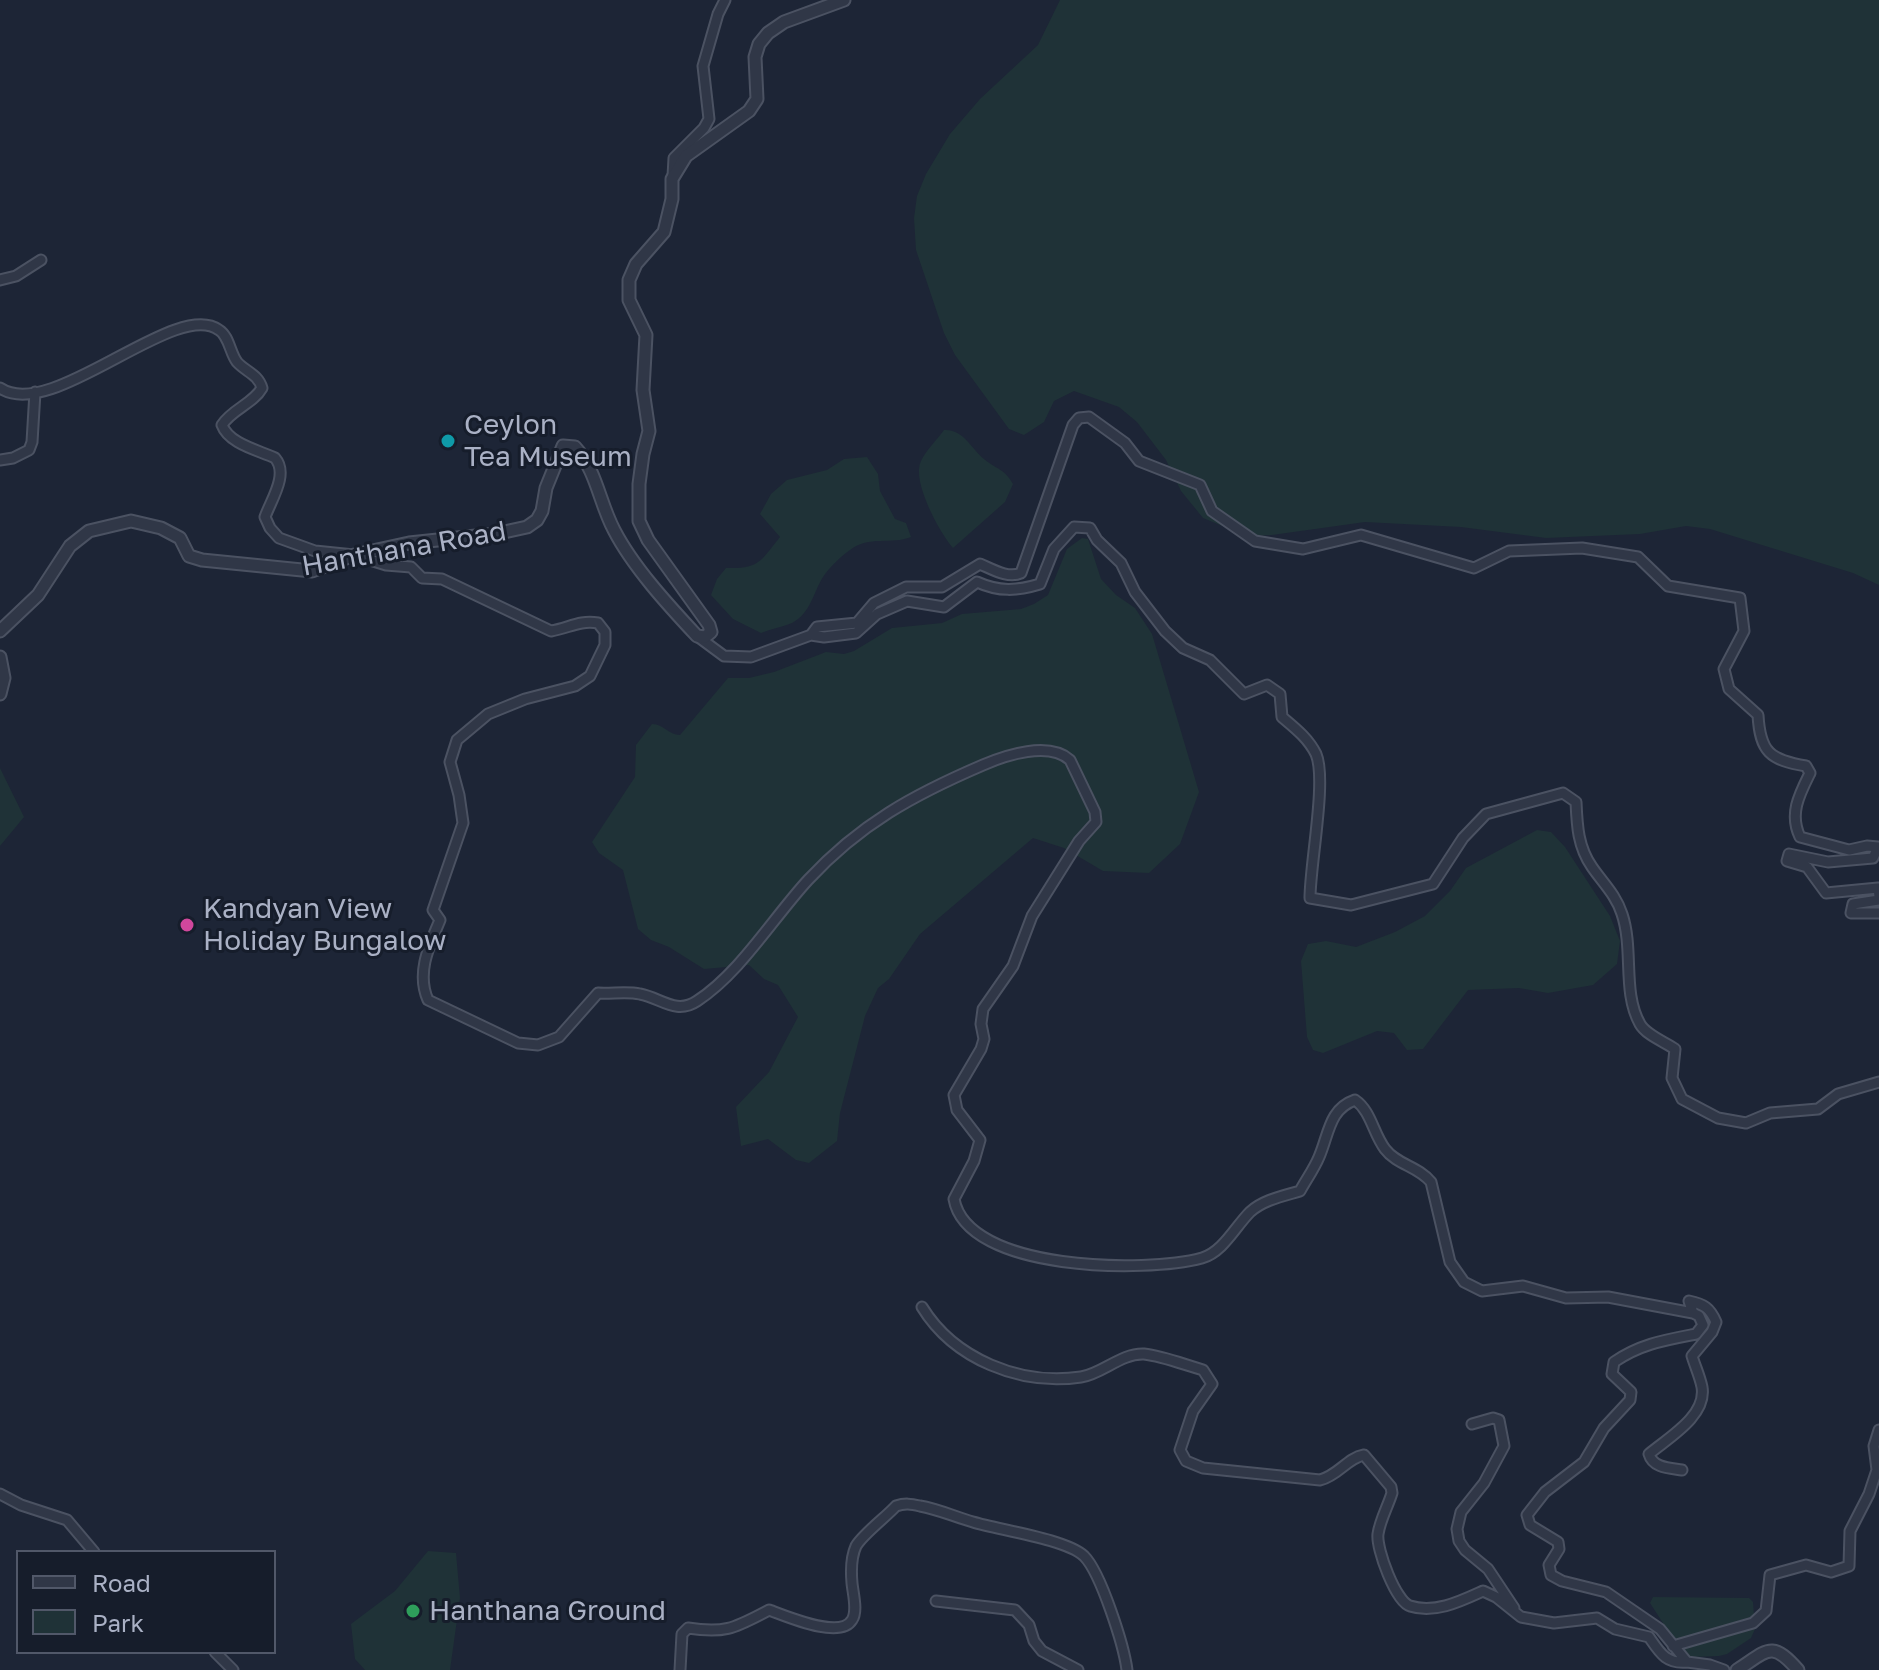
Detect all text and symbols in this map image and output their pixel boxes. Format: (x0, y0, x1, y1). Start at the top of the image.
place label: Ceylon Tea Museum (464, 408, 632, 474)
marker: Ceylon Tea Museum (439, 432, 457, 450)
street label: Hanthana Road (299, 514, 509, 584)
place label: Kandyan View Holiday Bungalow (203, 892, 447, 958)
marker: Kandyan View Holiday Bungalow (178, 916, 196, 934)
legend (16, 1550, 276, 1654)
text: Road (92, 1568, 151, 1597)
place label: Hanthana Ground (429, 1594, 666, 1628)
marker: Hanthana Ground (404, 1602, 422, 1620)
text: Park (92, 1608, 144, 1637)

